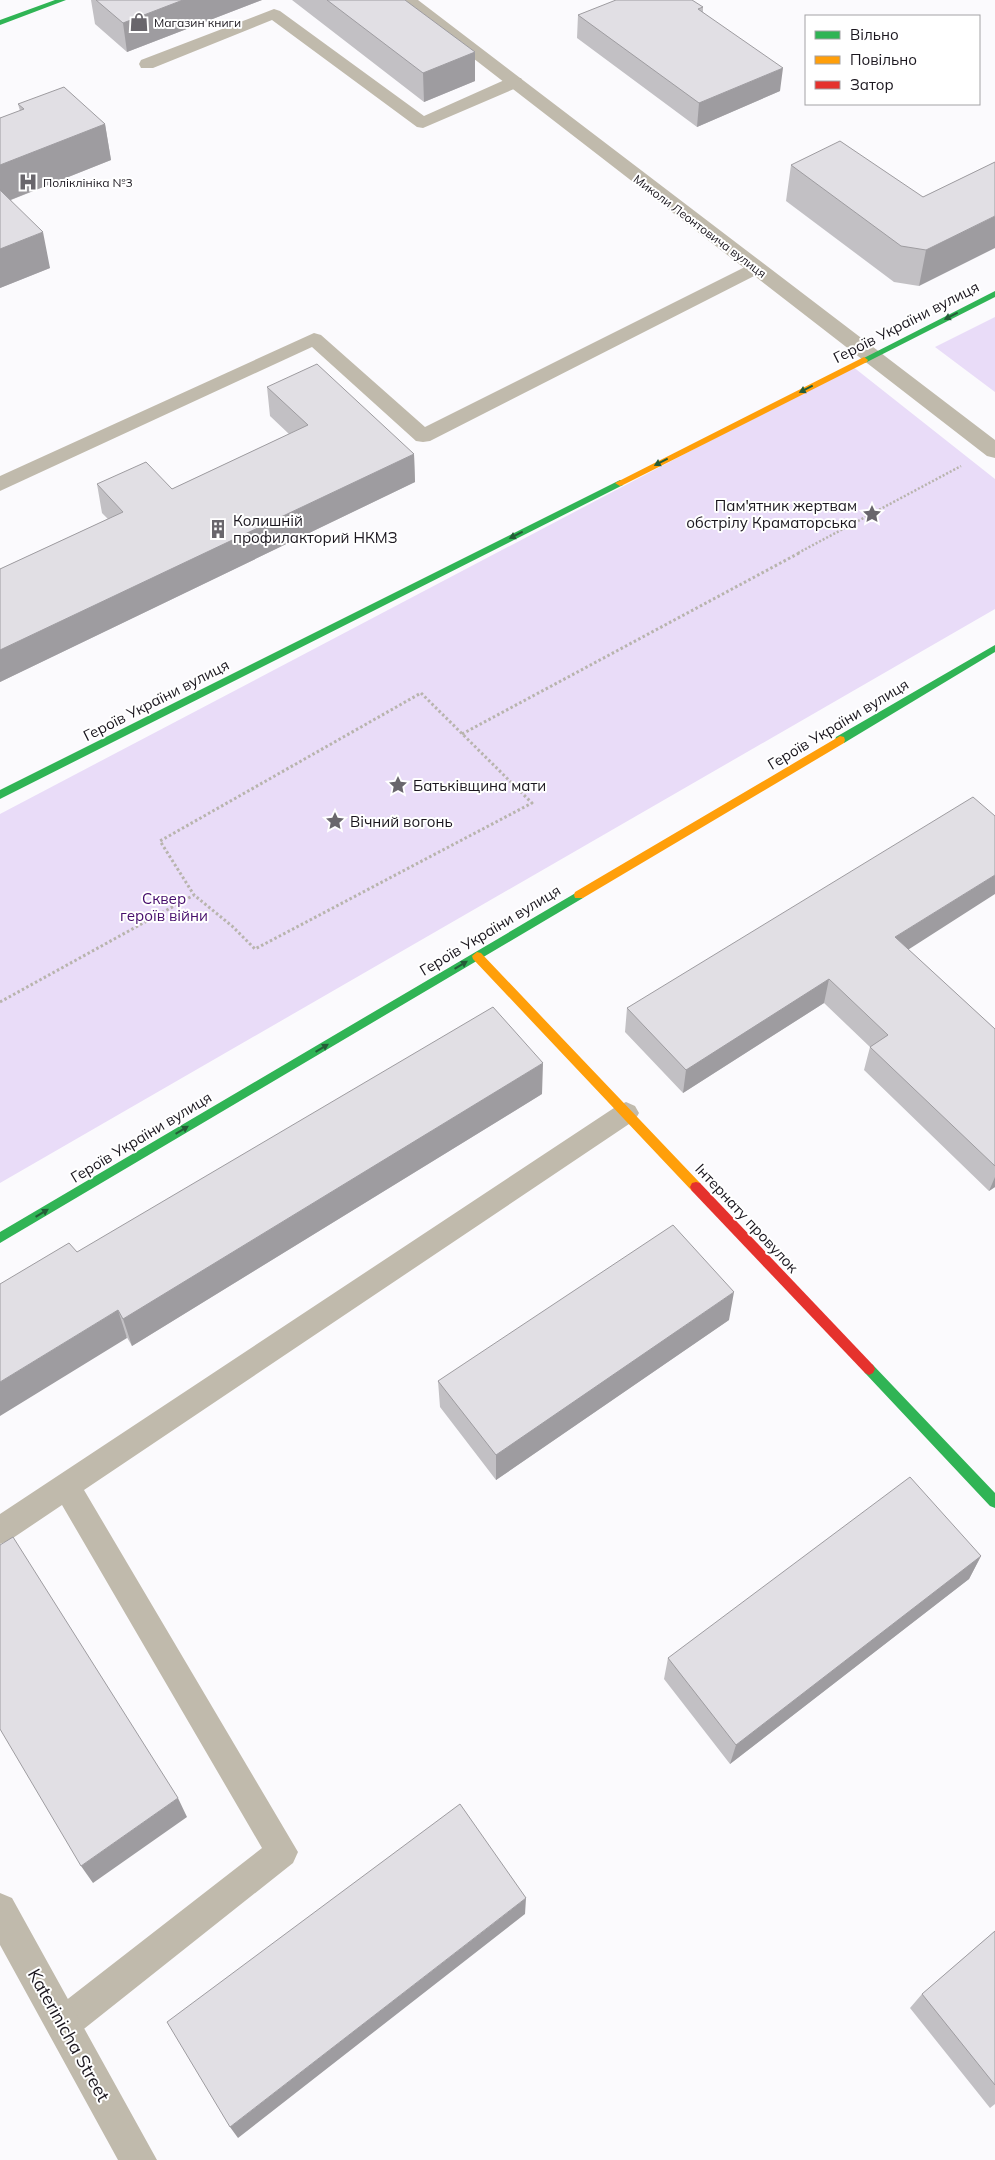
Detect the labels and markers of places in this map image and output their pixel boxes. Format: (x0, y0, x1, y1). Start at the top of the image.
shop icon: Магазин книги (128, 11, 150, 33)
place label: Магазин книги (154, 15, 241, 30)
hospital icon: Поліклініка №3 (17, 171, 39, 193)
place label: Поліклініка №3 (43, 175, 133, 190)
place label: Пам'ятник жертвам обстрілу Краматорська (686, 496, 857, 532)
place icon: Пам'ятник жертвам обстрілу Краматорська (861, 503, 883, 525)
place label: Колишній профилакторий НКМЗ (233, 511, 397, 547)
building icon: Колишній профилакторий НКМЗ (207, 518, 229, 540)
place icon: Батьківщина мати (387, 774, 409, 796)
place label: Батьківщина мати (413, 776, 546, 795)
place icon: Вічний вогонь (324, 810, 346, 832)
place label: Вічний вогонь (350, 812, 453, 831)

